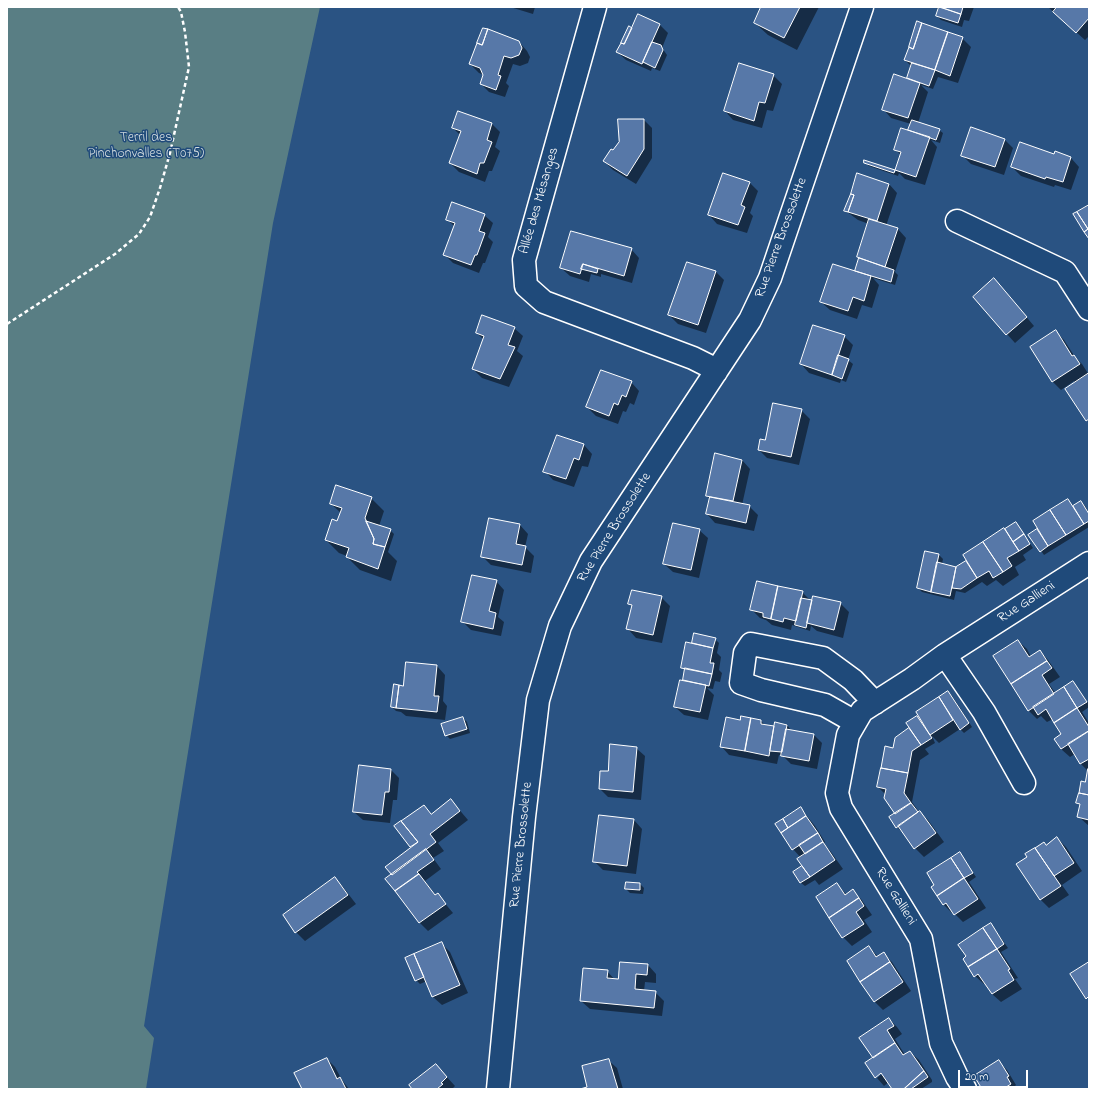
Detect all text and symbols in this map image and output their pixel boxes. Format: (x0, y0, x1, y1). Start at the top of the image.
park label: Terril des Pinchonvalles (T075) (88, 131, 204, 164)
street label: Allée des Mésanges (517, 146, 563, 256)
street label: Rue Pierre Brossolette (752, 176, 812, 300)
street label: Rue Pierre Brossolette (574, 470, 656, 586)
street label: Rue Gallieni (995, 578, 1059, 628)
street label: Rue Pierre Brossolette (507, 781, 537, 909)
street label: Rue Gallieni (871, 865, 919, 929)
scale bar (960, 1062, 1030, 1088)
text: 20 m (965, 1068, 988, 1086)

